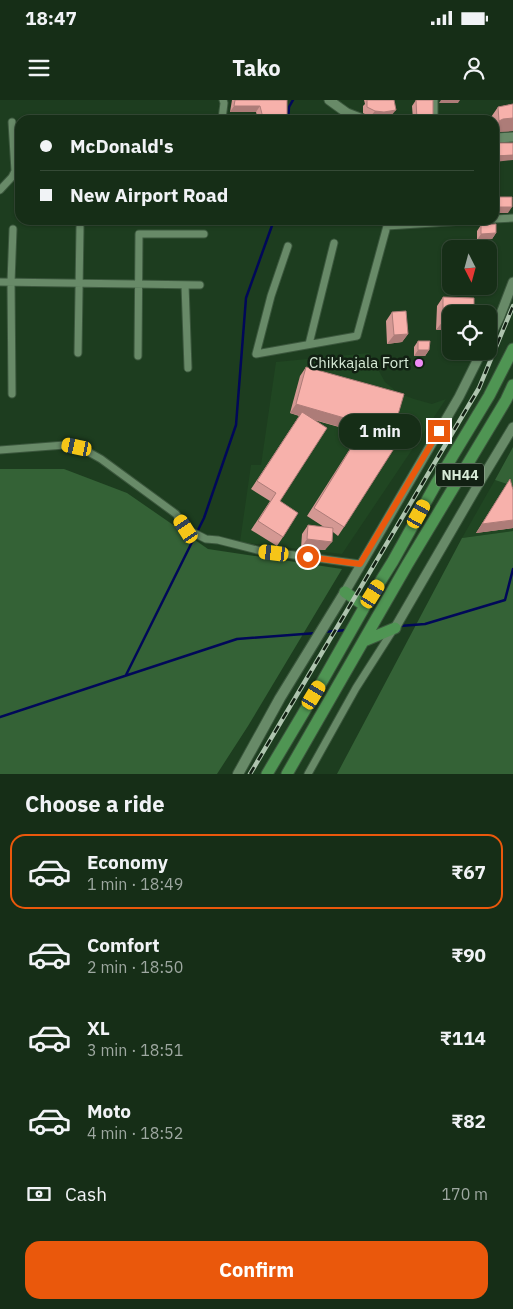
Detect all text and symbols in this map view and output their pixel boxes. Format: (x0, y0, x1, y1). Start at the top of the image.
text: 18:47 (25, 6, 77, 30)
text: Tako (232, 53, 281, 82)
icon: menu (25, 54, 53, 82)
icon: person (460, 54, 488, 82)
text: McDonald's (70, 134, 173, 158)
text: New Airport Road (70, 183, 228, 207)
north arrow (442, 240, 498, 295)
map controls (442, 240, 497, 360)
button: locate (442, 305, 497, 360)
place label: Chikkajala Fort (309, 353, 409, 372)
marker: Chikkajala Fort (413, 357, 425, 369)
callout: 1 min (339, 414, 422, 448)
route end (428, 420, 450, 442)
text: 1 min (359, 421, 401, 441)
car (60, 437, 93, 457)
road number: NH44 (436, 464, 484, 486)
car (405, 497, 432, 531)
car (171, 512, 200, 546)
car (258, 544, 289, 562)
route start (297, 546, 319, 568)
car (358, 577, 387, 611)
car (299, 678, 328, 712)
text: Choose a ride (25, 789, 165, 818)
icon: car (27, 849, 72, 894)
text: Economy (87, 850, 168, 874)
text: ₹67 (451, 860, 486, 884)
text: 1 min · 18:49 (87, 874, 183, 894)
icon: car (27, 932, 72, 977)
text: Comfort (87, 933, 160, 957)
text: ₹90 (451, 943, 486, 967)
text: 2 min · 18:50 (87, 957, 183, 977)
icon: car (27, 1015, 72, 1060)
text: XL (87, 1016, 110, 1040)
text: ₹114 (440, 1026, 486, 1050)
text: 3 min · 18:51 (87, 1040, 183, 1060)
icon: car (27, 1098, 72, 1143)
text: Moto (87, 1099, 131, 1123)
text: ₹82 (451, 1109, 486, 1133)
text: 4 min · 18:52 (87, 1123, 183, 1143)
icon: cash (25, 1180, 53, 1208)
text: Cash (65, 1182, 107, 1206)
text: 170 m (441, 1184, 488, 1204)
button: Confirm (25, 1241, 488, 1299)

